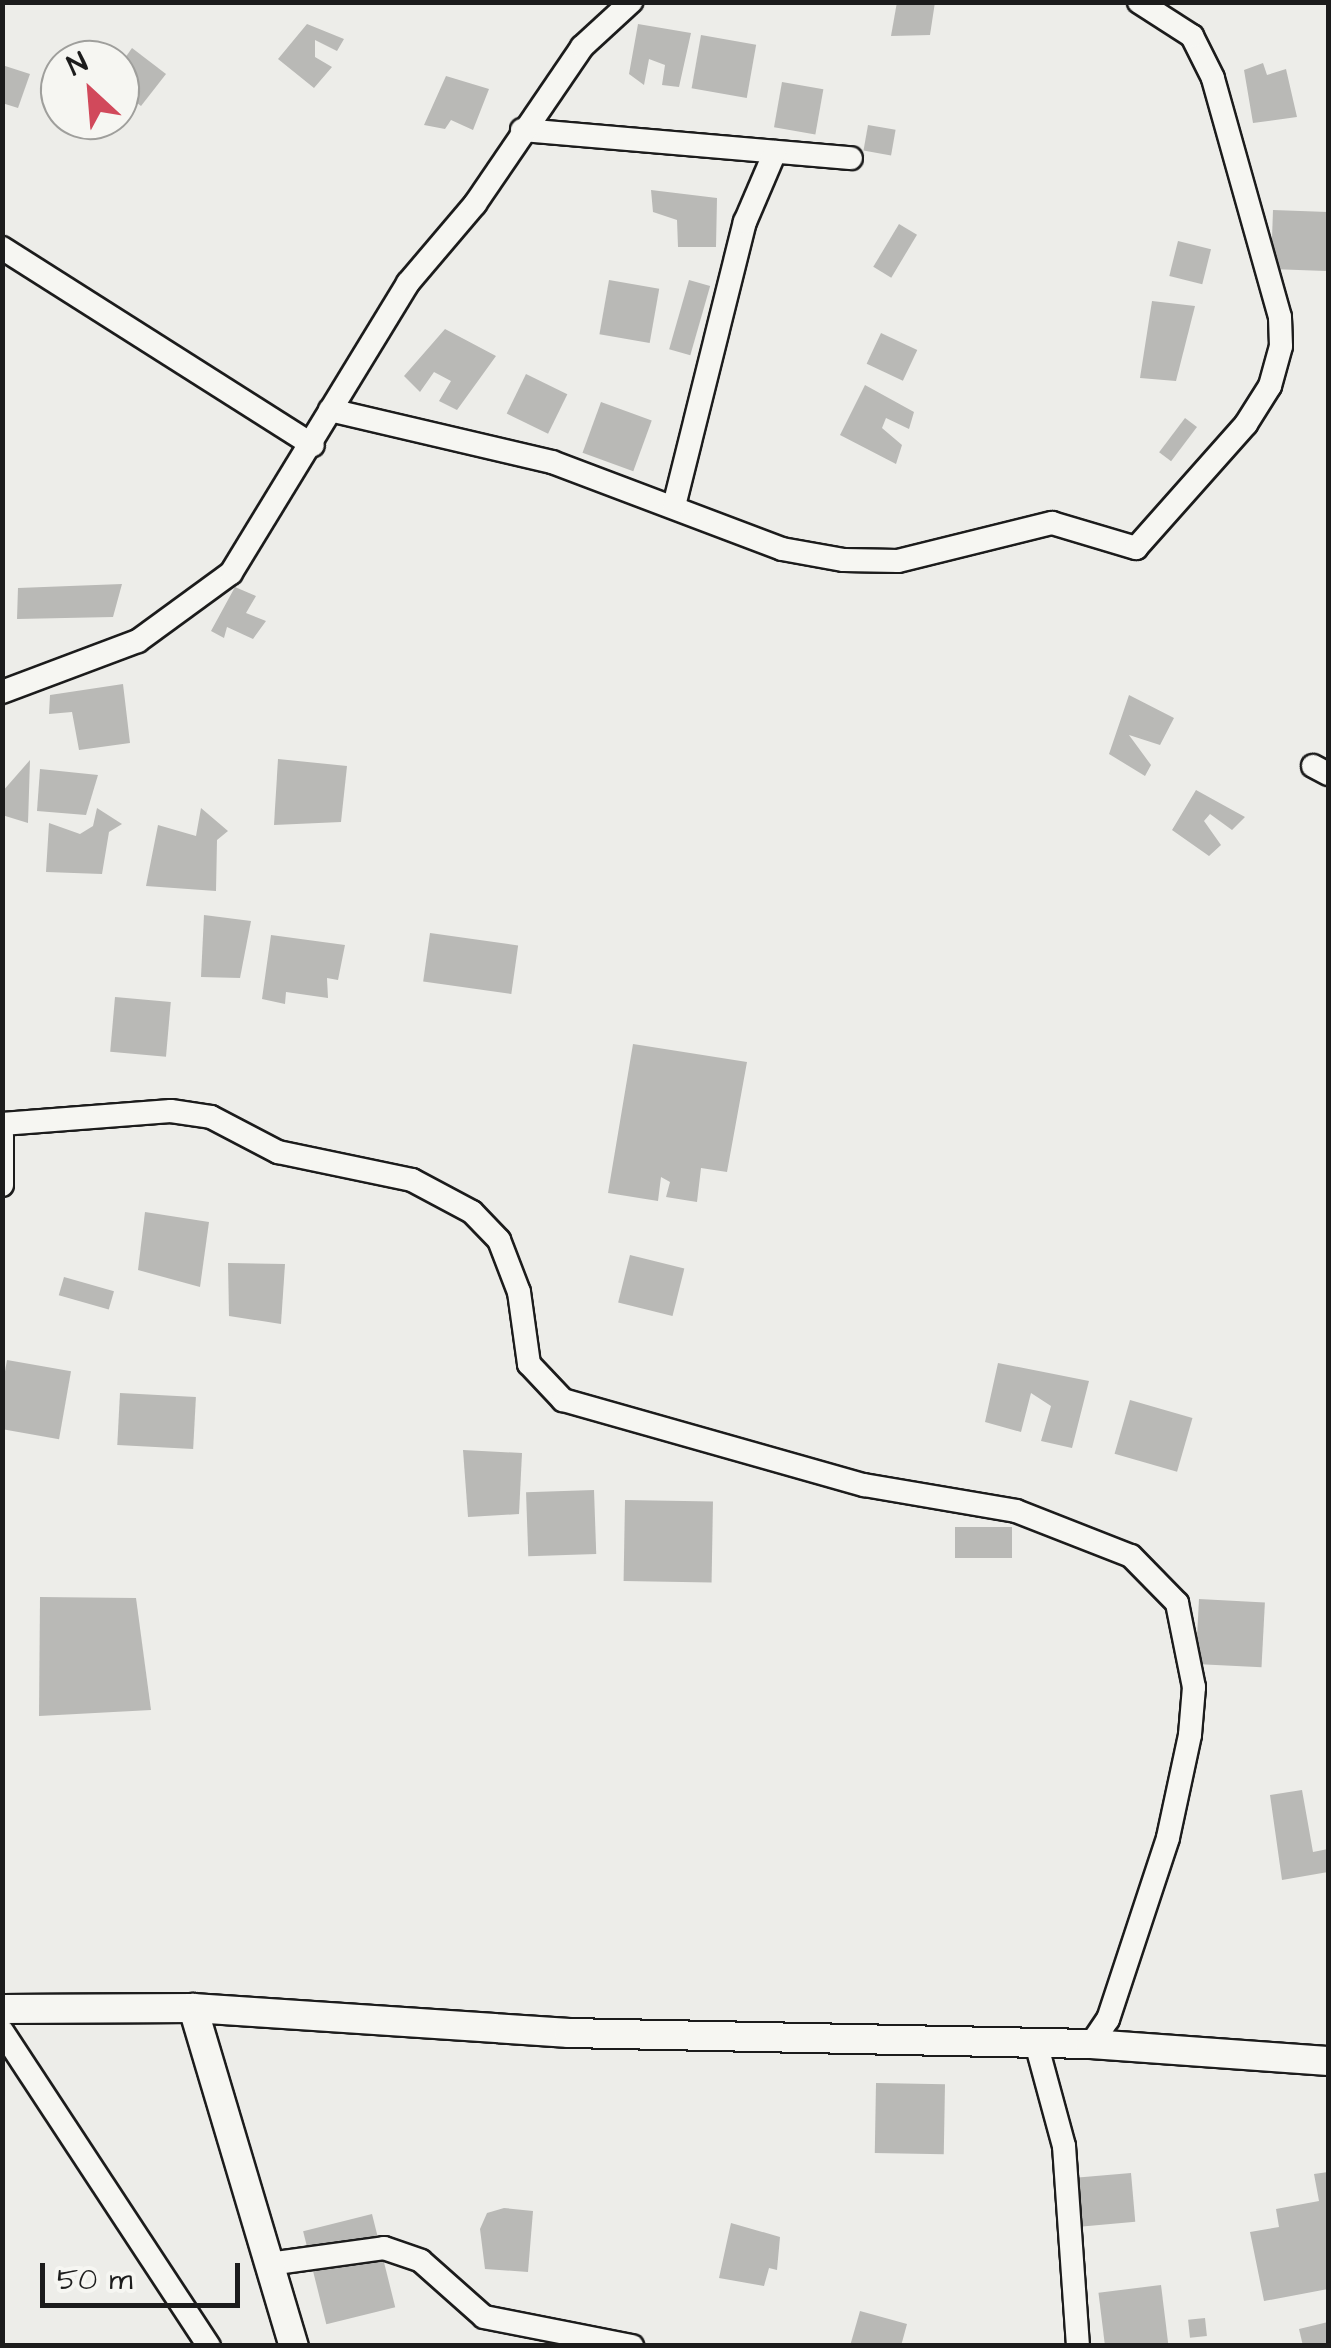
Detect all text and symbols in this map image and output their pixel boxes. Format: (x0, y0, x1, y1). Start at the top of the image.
north arrow (40, 40, 140, 140)
text: N (61, 43, 94, 86)
scale bar (45, 2243, 245, 2305)
text: 50 m (57, 2259, 133, 2301)

